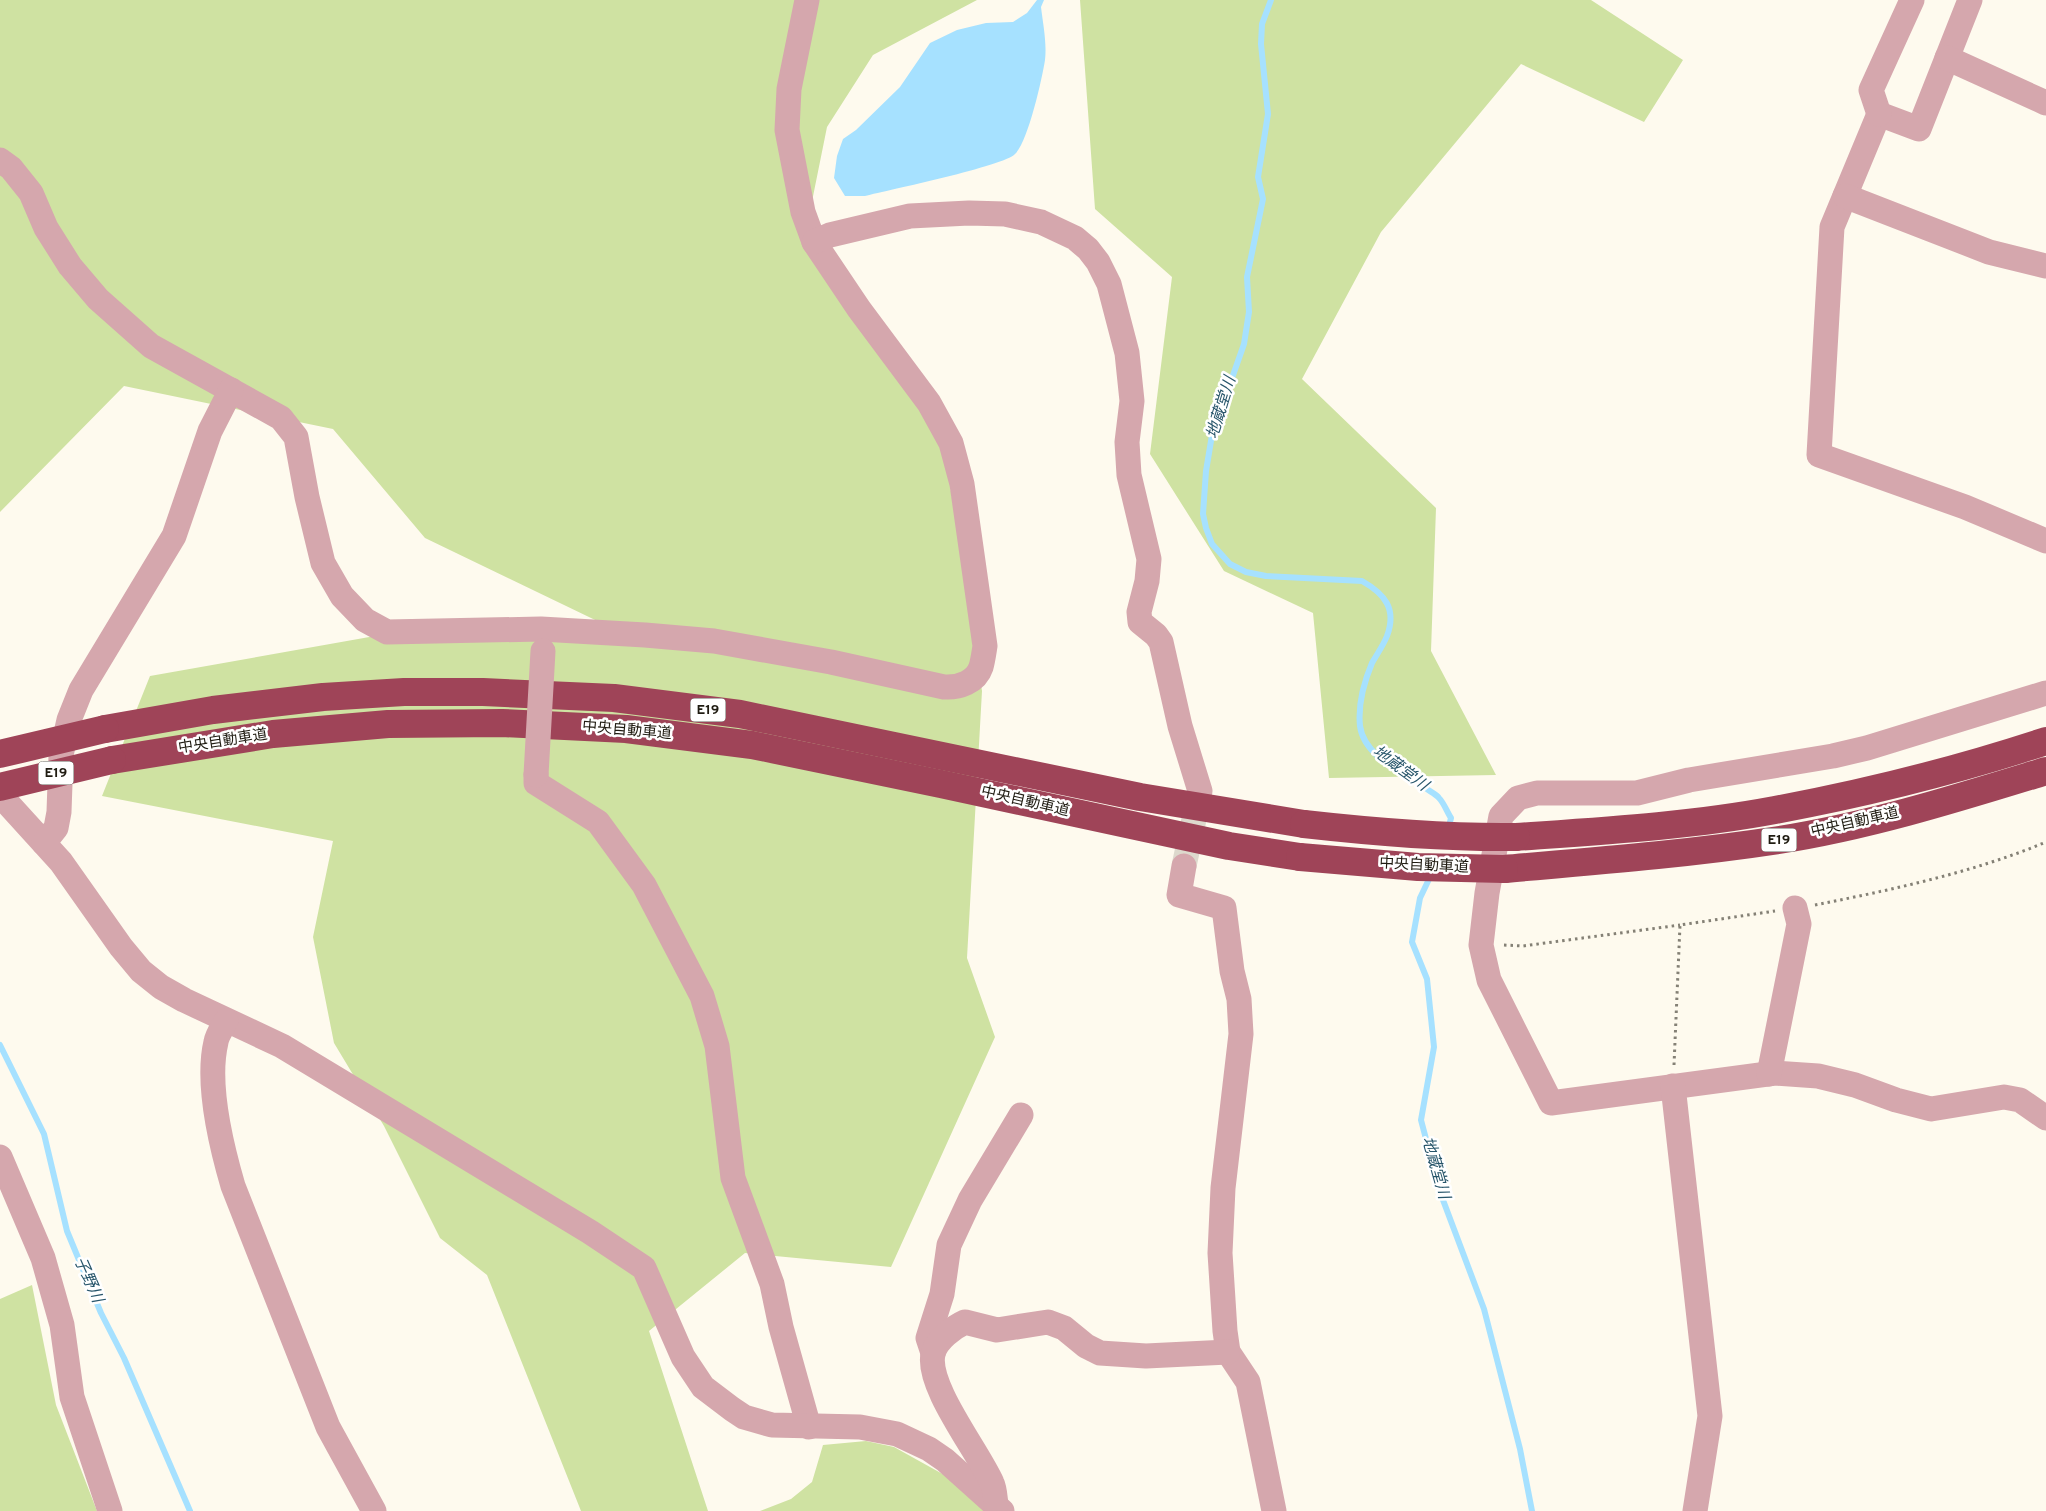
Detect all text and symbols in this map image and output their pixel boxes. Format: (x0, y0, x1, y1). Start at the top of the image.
water label: 地蔵堂川 (1203, 373, 1242, 442)
road number: E19 (690, 698, 726, 722)
street label: 中央自動車道 (581, 718, 673, 744)
street label: 中央自動車道 (177, 726, 269, 758)
water label: 地蔵堂川 (1368, 742, 1433, 797)
road number: E19 (38, 761, 74, 784)
street label: 中央自動車道 (979, 783, 1071, 821)
street label: 中央自動車道 (1809, 804, 1901, 842)
road number: E19 (1762, 828, 1796, 852)
street label: 中央自動車道 (1379, 854, 1469, 878)
water label: 地蔵堂川 (1417, 1134, 1454, 1203)
water label: 子野川 (69, 1254, 108, 1308)

